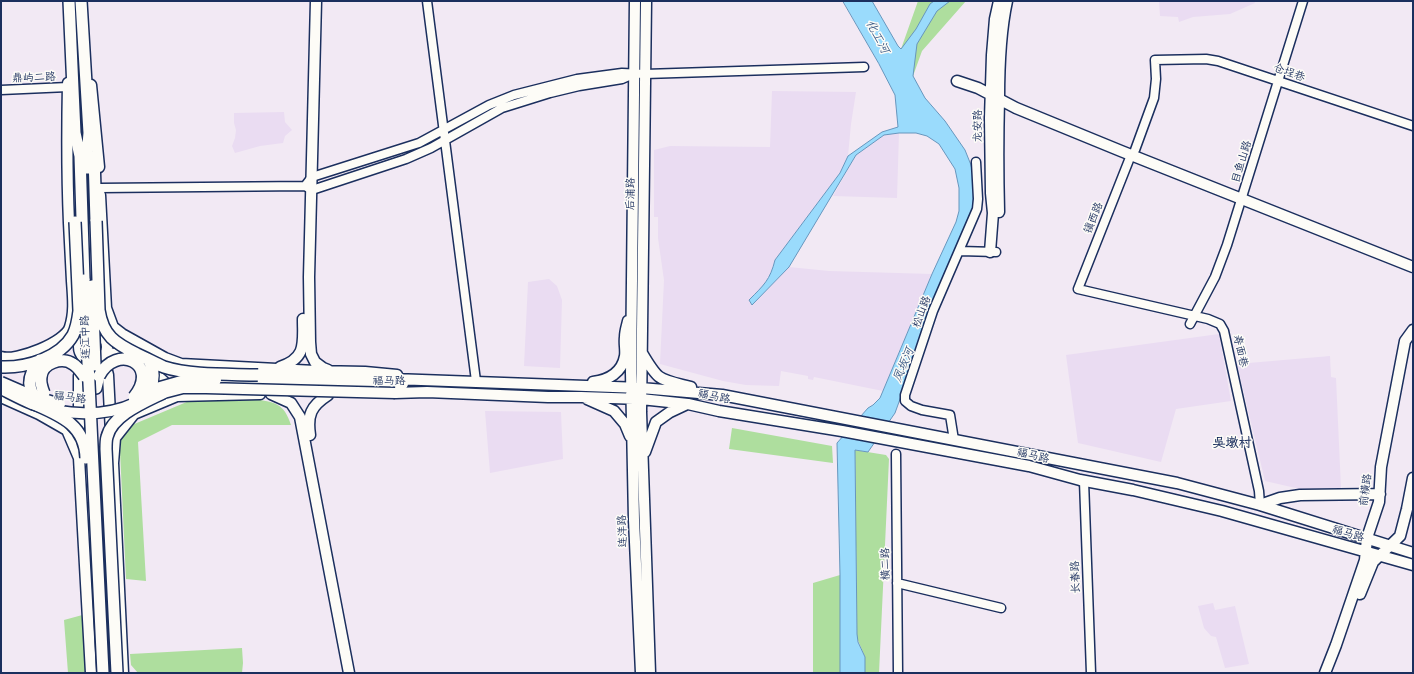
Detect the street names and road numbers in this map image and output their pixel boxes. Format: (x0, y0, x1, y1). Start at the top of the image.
street label: 仓埕巷 (1271, 61, 1307, 85)
street label: 鼎屿二路 (12, 71, 56, 85)
street label: 龙安路 (971, 110, 985, 142)
street label: 目鱼山路 (1229, 139, 1255, 185)
street label: 后浦路 (624, 177, 638, 211)
street label: 镇西路 (1082, 200, 1106, 236)
street label: 松山路 (910, 294, 934, 330)
street label: 连江中路 (79, 315, 93, 359)
street label: 寿面巷 (1230, 333, 1250, 369)
street label: 福马路 (373, 374, 405, 388)
street label: 福马路 (696, 387, 732, 407)
street label: 福马路 (53, 389, 87, 407)
street label: 福马路 (1015, 446, 1051, 466)
street label: 前横路 (1357, 473, 1375, 507)
street label: 连洋路 (616, 514, 630, 548)
street label: 福马路 (1330, 523, 1366, 545)
street label: 横二路 (879, 547, 893, 581)
street label: 长春路 (1069, 560, 1083, 594)

